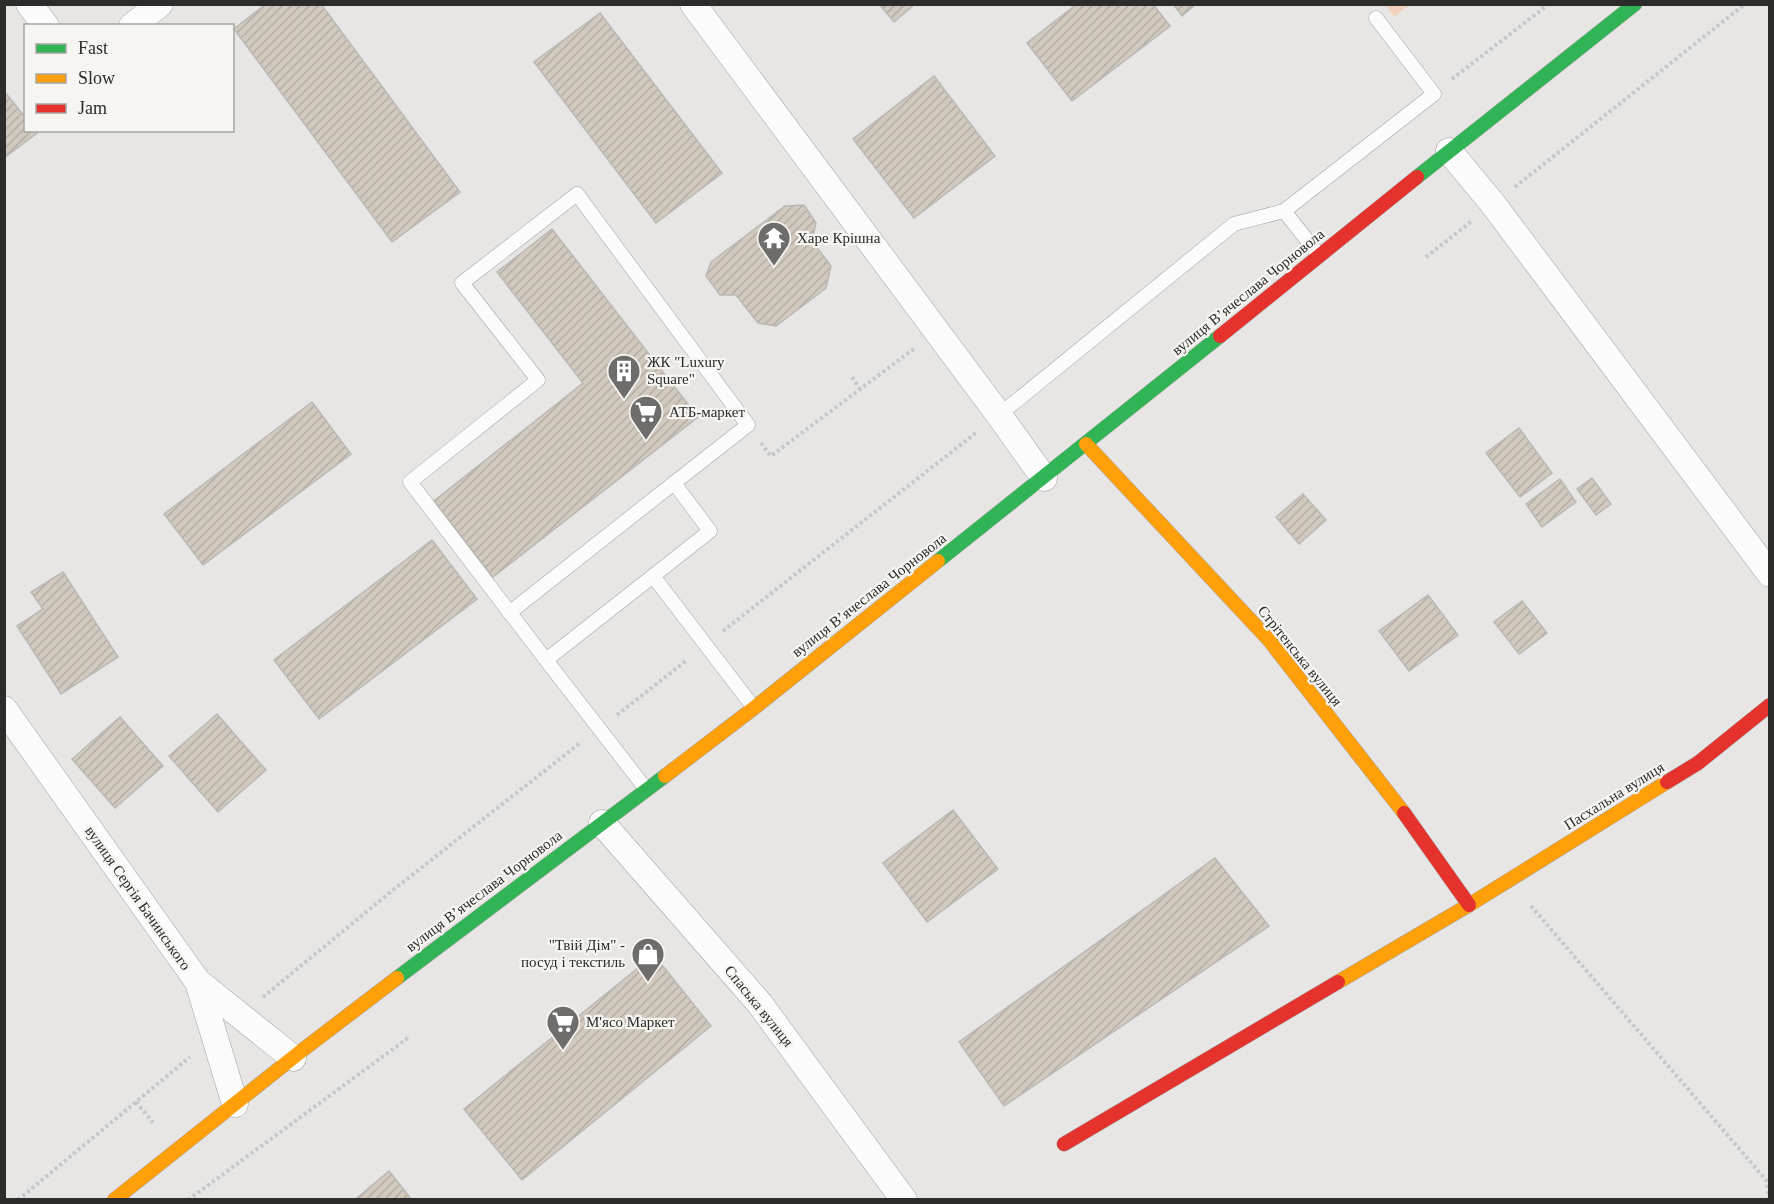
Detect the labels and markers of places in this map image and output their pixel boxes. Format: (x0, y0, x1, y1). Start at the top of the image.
temple icon: Харе Крішна (756, 220, 792, 267)
place label: Харе Крішна (797, 230, 881, 246)
building icon: ЖК "Luxury Square" (606, 353, 642, 400)
place label: ЖК "Luxury Square" (647, 354, 725, 387)
supermarket icon: АТБ-маркет (628, 394, 664, 441)
place label: АТБ-маркет (669, 404, 745, 420)
shop icon: "Твій Дім" - посуд і текстиль (630, 936, 666, 983)
place label: "Твій Дім" - посуд і текстиль (521, 937, 625, 970)
supermarket icon: М'ясо Маркет (545, 1004, 581, 1051)
place label: М'ясо Маркет (586, 1014, 675, 1030)

